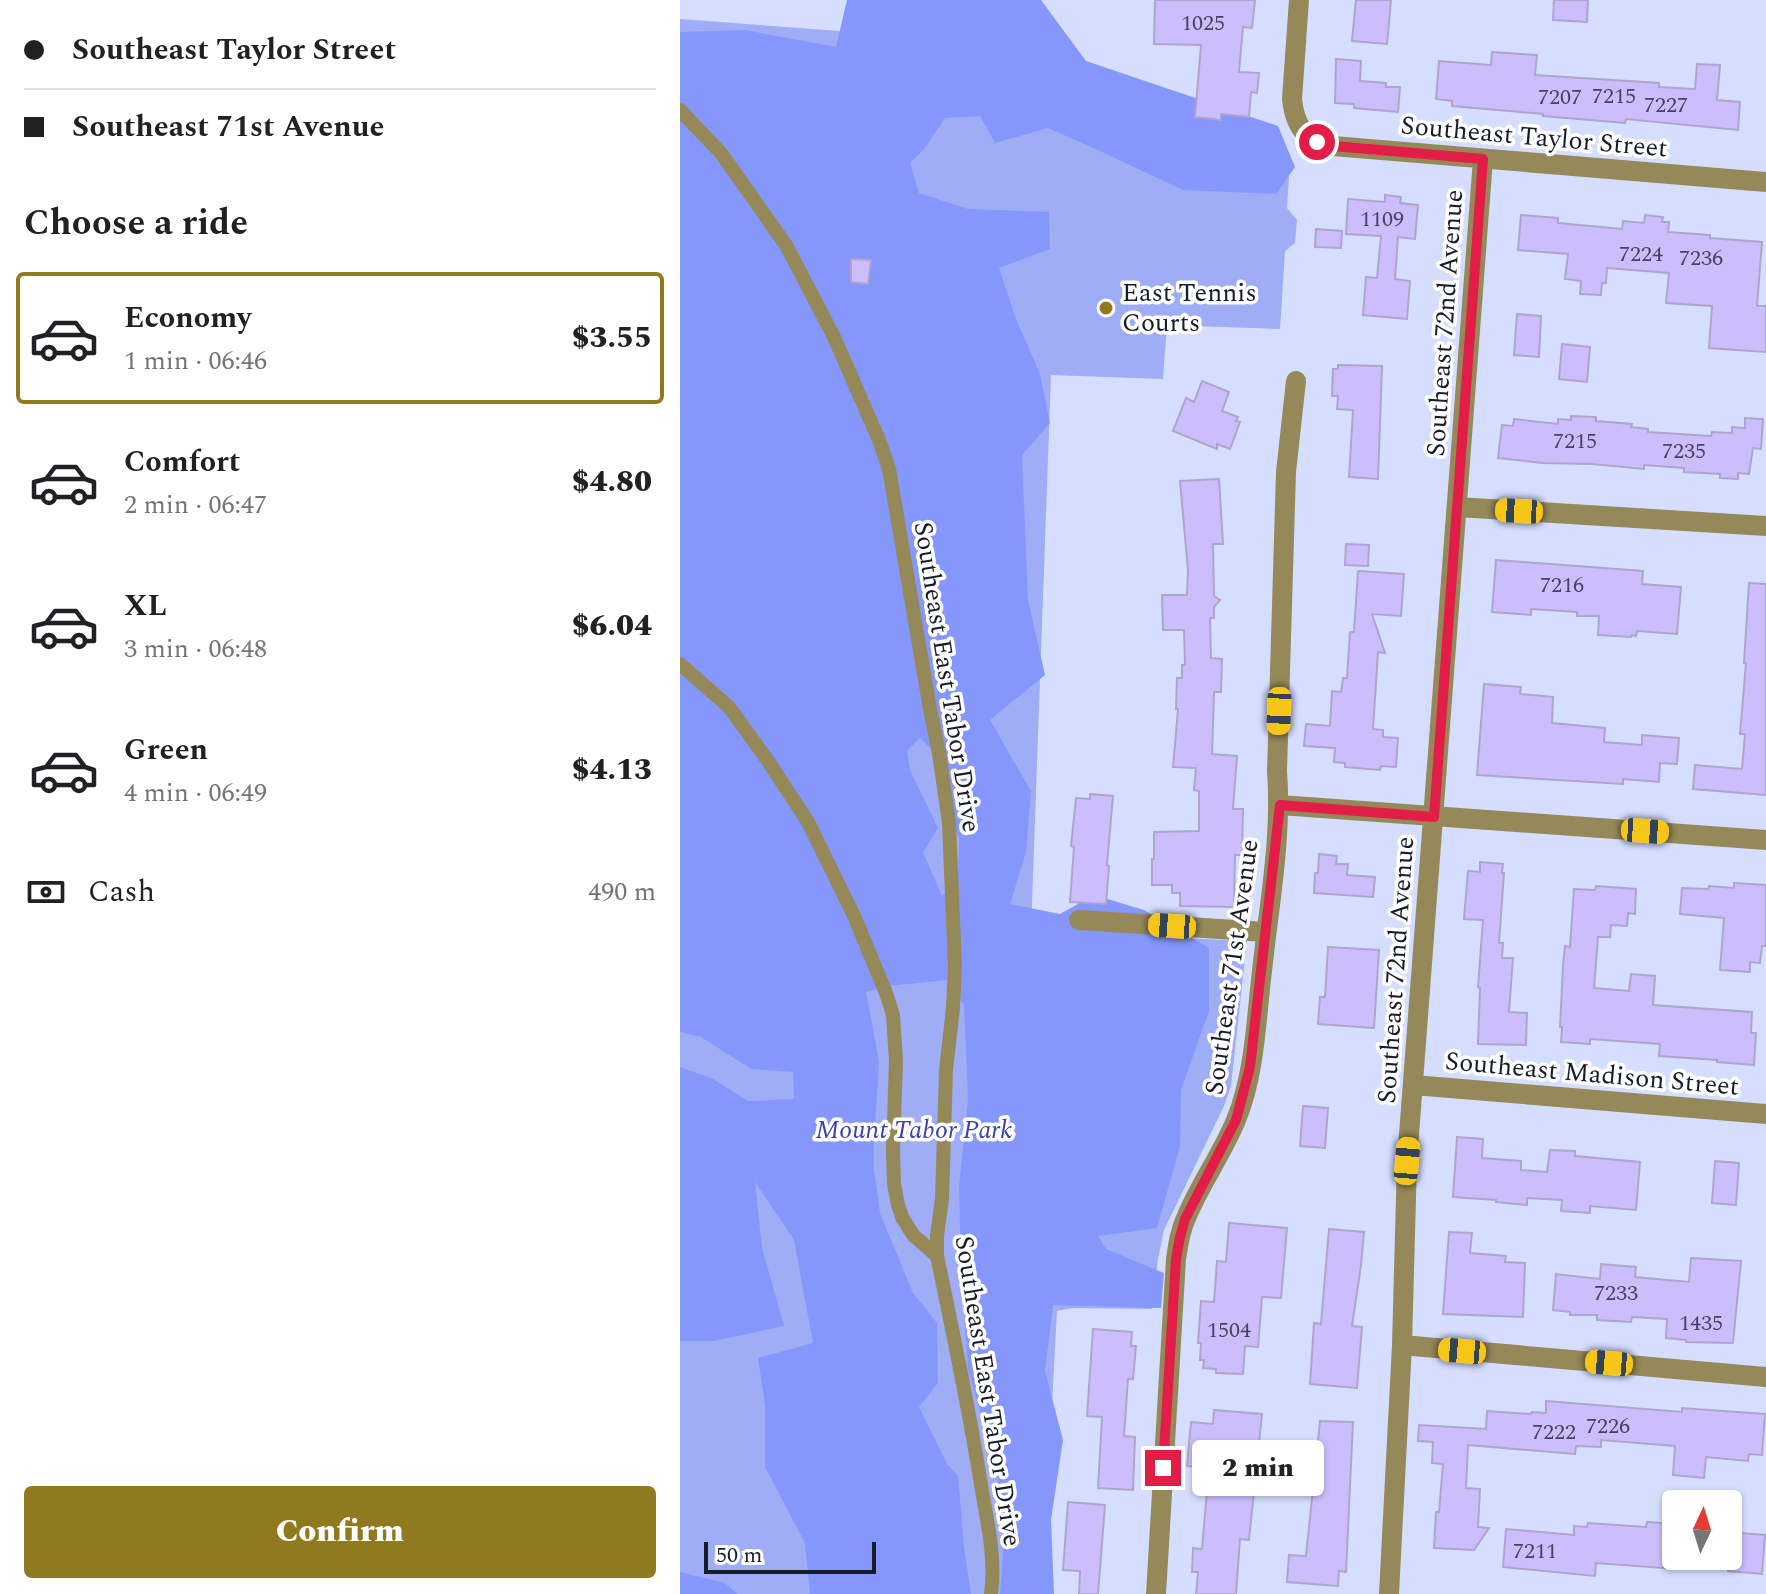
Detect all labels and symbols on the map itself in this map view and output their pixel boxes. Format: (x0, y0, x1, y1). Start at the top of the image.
house number: 1025 (1181, 7, 1225, 40)
house number: 7215 (1592, 80, 1636, 113)
house number: 7207 (1538, 81, 1582, 114)
house number: 7227 (1644, 89, 1688, 122)
street label: Southeast Taylor Street (1399, 105, 1669, 169)
route start (1299, 124, 1335, 160)
street label: Southeast 72nd Avenue (1416, 188, 1474, 458)
house number: 1109 (1360, 203, 1404, 236)
house number: 7224 (1619, 238, 1663, 271)
house number: 7236 (1679, 242, 1723, 275)
place label: East Tennis Courts (1122, 273, 1257, 343)
marker: East Tennis Courts (1097, 299, 1115, 317)
house number: 7215 (1553, 425, 1597, 458)
house number: 7235 (1662, 435, 1706, 468)
car (1494, 498, 1544, 524)
street label: Southeast East Tabor Drive (903, 519, 991, 835)
house number: 7216 (1540, 569, 1584, 602)
car (1266, 687, 1292, 735)
car (1620, 817, 1670, 845)
street label: Southeast 72nd Avenue (1367, 835, 1425, 1105)
street label: Southeast 71st Avenue (1194, 837, 1270, 1097)
car (1147, 912, 1197, 940)
street label: Southeast Madison Street (1443, 1041, 1741, 1107)
park label: Mount Tabor Park (816, 1110, 1012, 1150)
car (1393, 1136, 1421, 1186)
street label: Southeast East Tabor Drive (944, 1233, 1032, 1549)
house number: 7233 (1594, 1277, 1638, 1310)
house number: 1435 (1679, 1307, 1723, 1340)
house number: 1504 (1207, 1314, 1251, 1347)
car (1437, 1337, 1487, 1365)
car (1584, 1349, 1634, 1377)
house number: 7226 (1586, 1410, 1630, 1443)
house number: 7222 (1532, 1416, 1576, 1449)
callout: 2 min (1191, 1440, 1323, 1496)
route end (1145, 1450, 1181, 1486)
north arrow (1662, 1490, 1742, 1570)
house number: 7211 (1513, 1535, 1557, 1568)
scale bar (704, 1538, 876, 1574)

